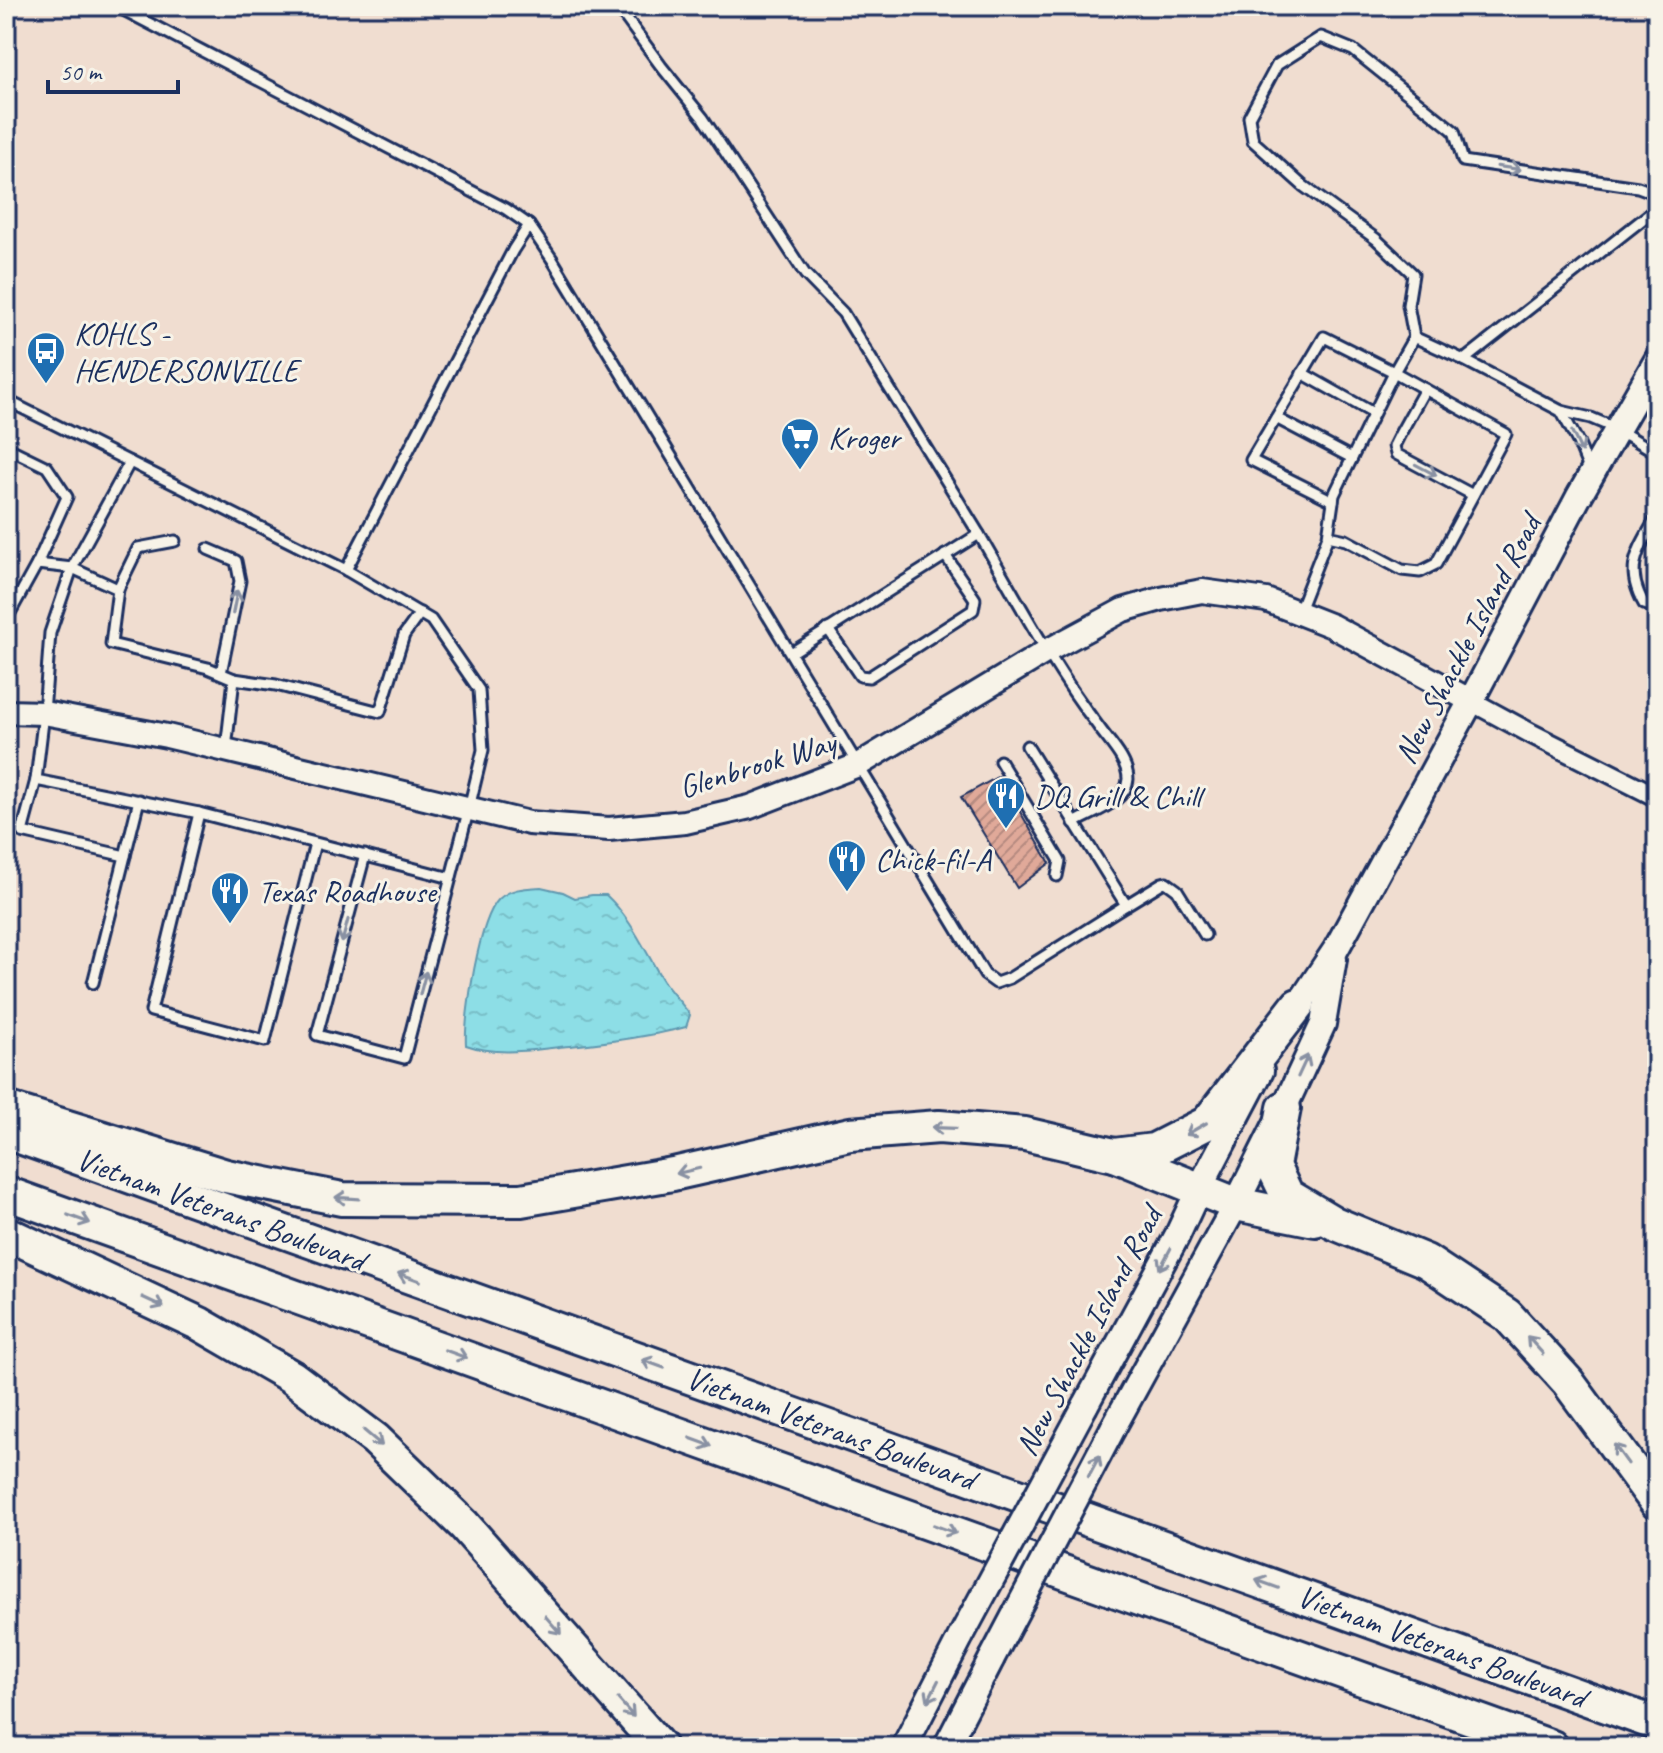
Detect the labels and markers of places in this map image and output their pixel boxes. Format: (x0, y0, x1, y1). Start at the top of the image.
place label: KOHLS - HENDERSONVILLE (74, 313, 303, 391)
bus stop icon: KOHLS - HENDERSONVILLE (25, 330, 67, 385)
supermarket icon: Kroger (779, 416, 821, 471)
place label: Kroger (828, 417, 903, 458)
restaurant icon: DQ Grill & Chill (985, 775, 1027, 830)
place label: DQ Grill & Chill (1034, 776, 1206, 817)
restaurant icon: Chick-fil-A (826, 838, 868, 893)
place label: Chick-fil-A (875, 839, 993, 880)
restaurant icon: Texas Roadhouse (209, 870, 251, 925)
place label: Texas Roadhouse (258, 871, 438, 912)

